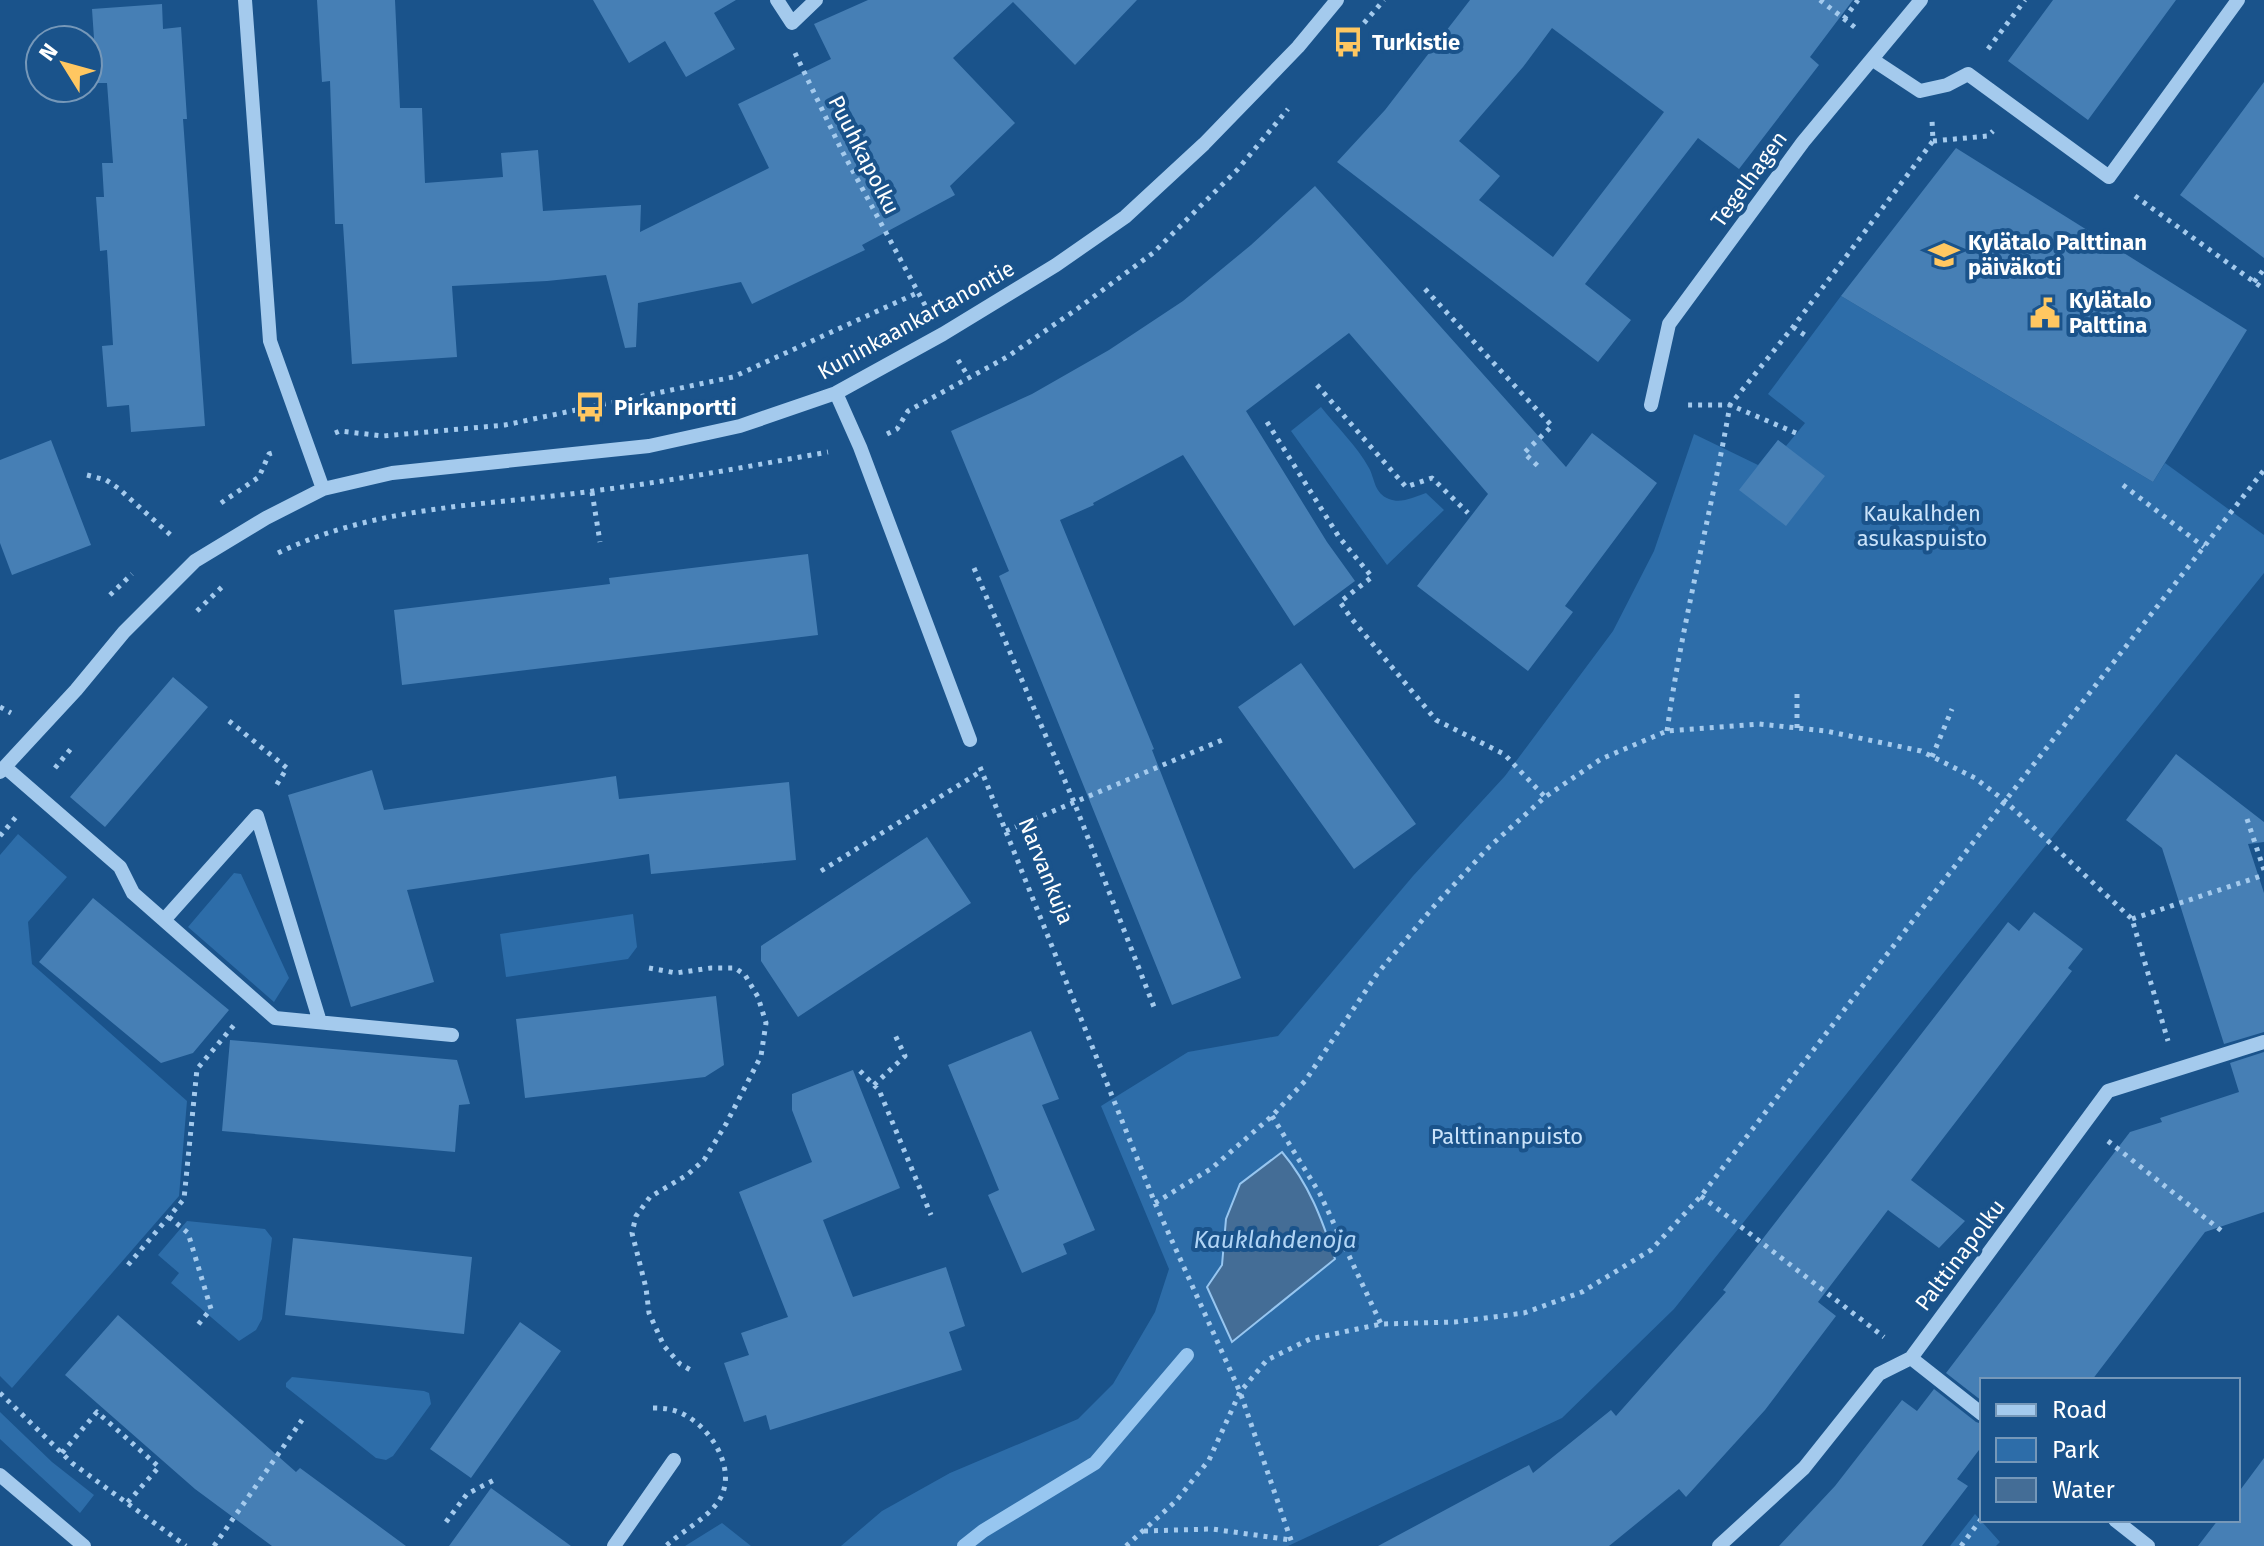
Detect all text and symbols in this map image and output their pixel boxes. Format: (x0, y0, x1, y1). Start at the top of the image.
north arrow (24, 24, 104, 104)
bus stop icon: Turkistie (1331, 25, 1365, 59)
place label: Turkistie (1372, 29, 1460, 56)
text: N (33, 38, 64, 66)
street label: Puuhkapolku (822, 91, 906, 219)
street label: Tegelhagen (1705, 126, 1793, 232)
place label: Kylätalo Palttinan päiväkoti (1968, 229, 2147, 281)
school or university icon: Kylätalo Palttinan päiväkoti (1927, 238, 1961, 272)
street label: Kuninkaankartanontie (813, 255, 1019, 385)
place label: Kylätalo Palttina (2069, 287, 2152, 339)
public building icon: Kylätalo Palttina (2028, 296, 2062, 330)
bus stop icon: Pirkanportti (573, 390, 607, 424)
place label: Pirkanportti (614, 394, 737, 421)
park label: Kaukalhden asukaspuisto (1857, 500, 1987, 552)
street label: Narvankuja (1012, 814, 1080, 928)
park label: Palttinanpuisto (1431, 1123, 1583, 1150)
street label: Palttinapolku (1909, 1194, 2011, 1316)
water label: Kauklahdenoja (1193, 1226, 1357, 1254)
legend (1980, 1378, 2240, 1522)
text: Road (2052, 1396, 2107, 1424)
text: Park (2052, 1436, 2100, 1464)
text: Water (2052, 1476, 2116, 1504)

